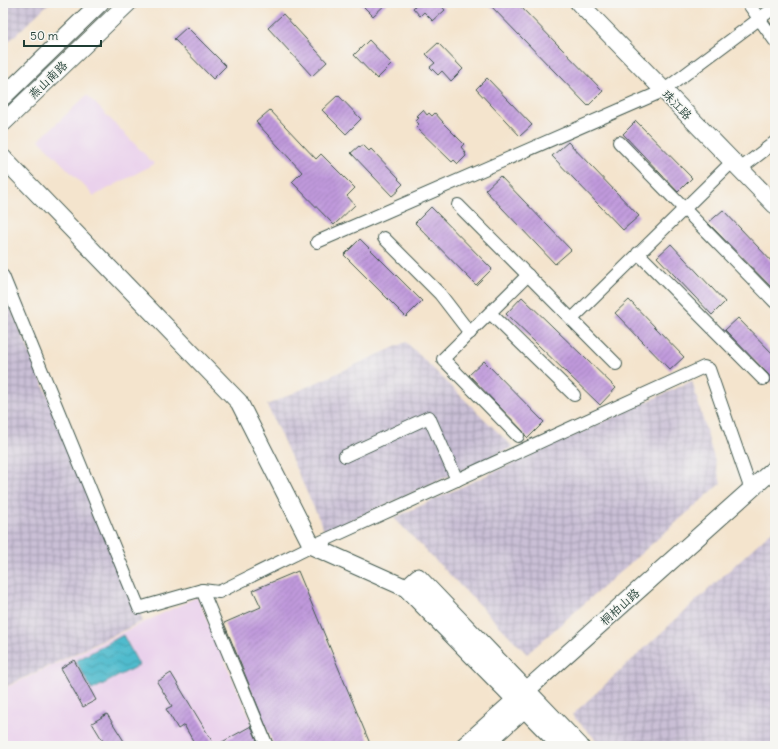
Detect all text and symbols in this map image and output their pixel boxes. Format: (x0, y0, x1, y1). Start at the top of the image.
scale bar (24, 22, 101, 48)
text: 50 m (30, 28, 59, 43)
street label: 燕山南路 (25, 58, 70, 102)
street label: 珠江路 (659, 86, 695, 123)
street label: 桐柏山路 (597, 585, 643, 628)

